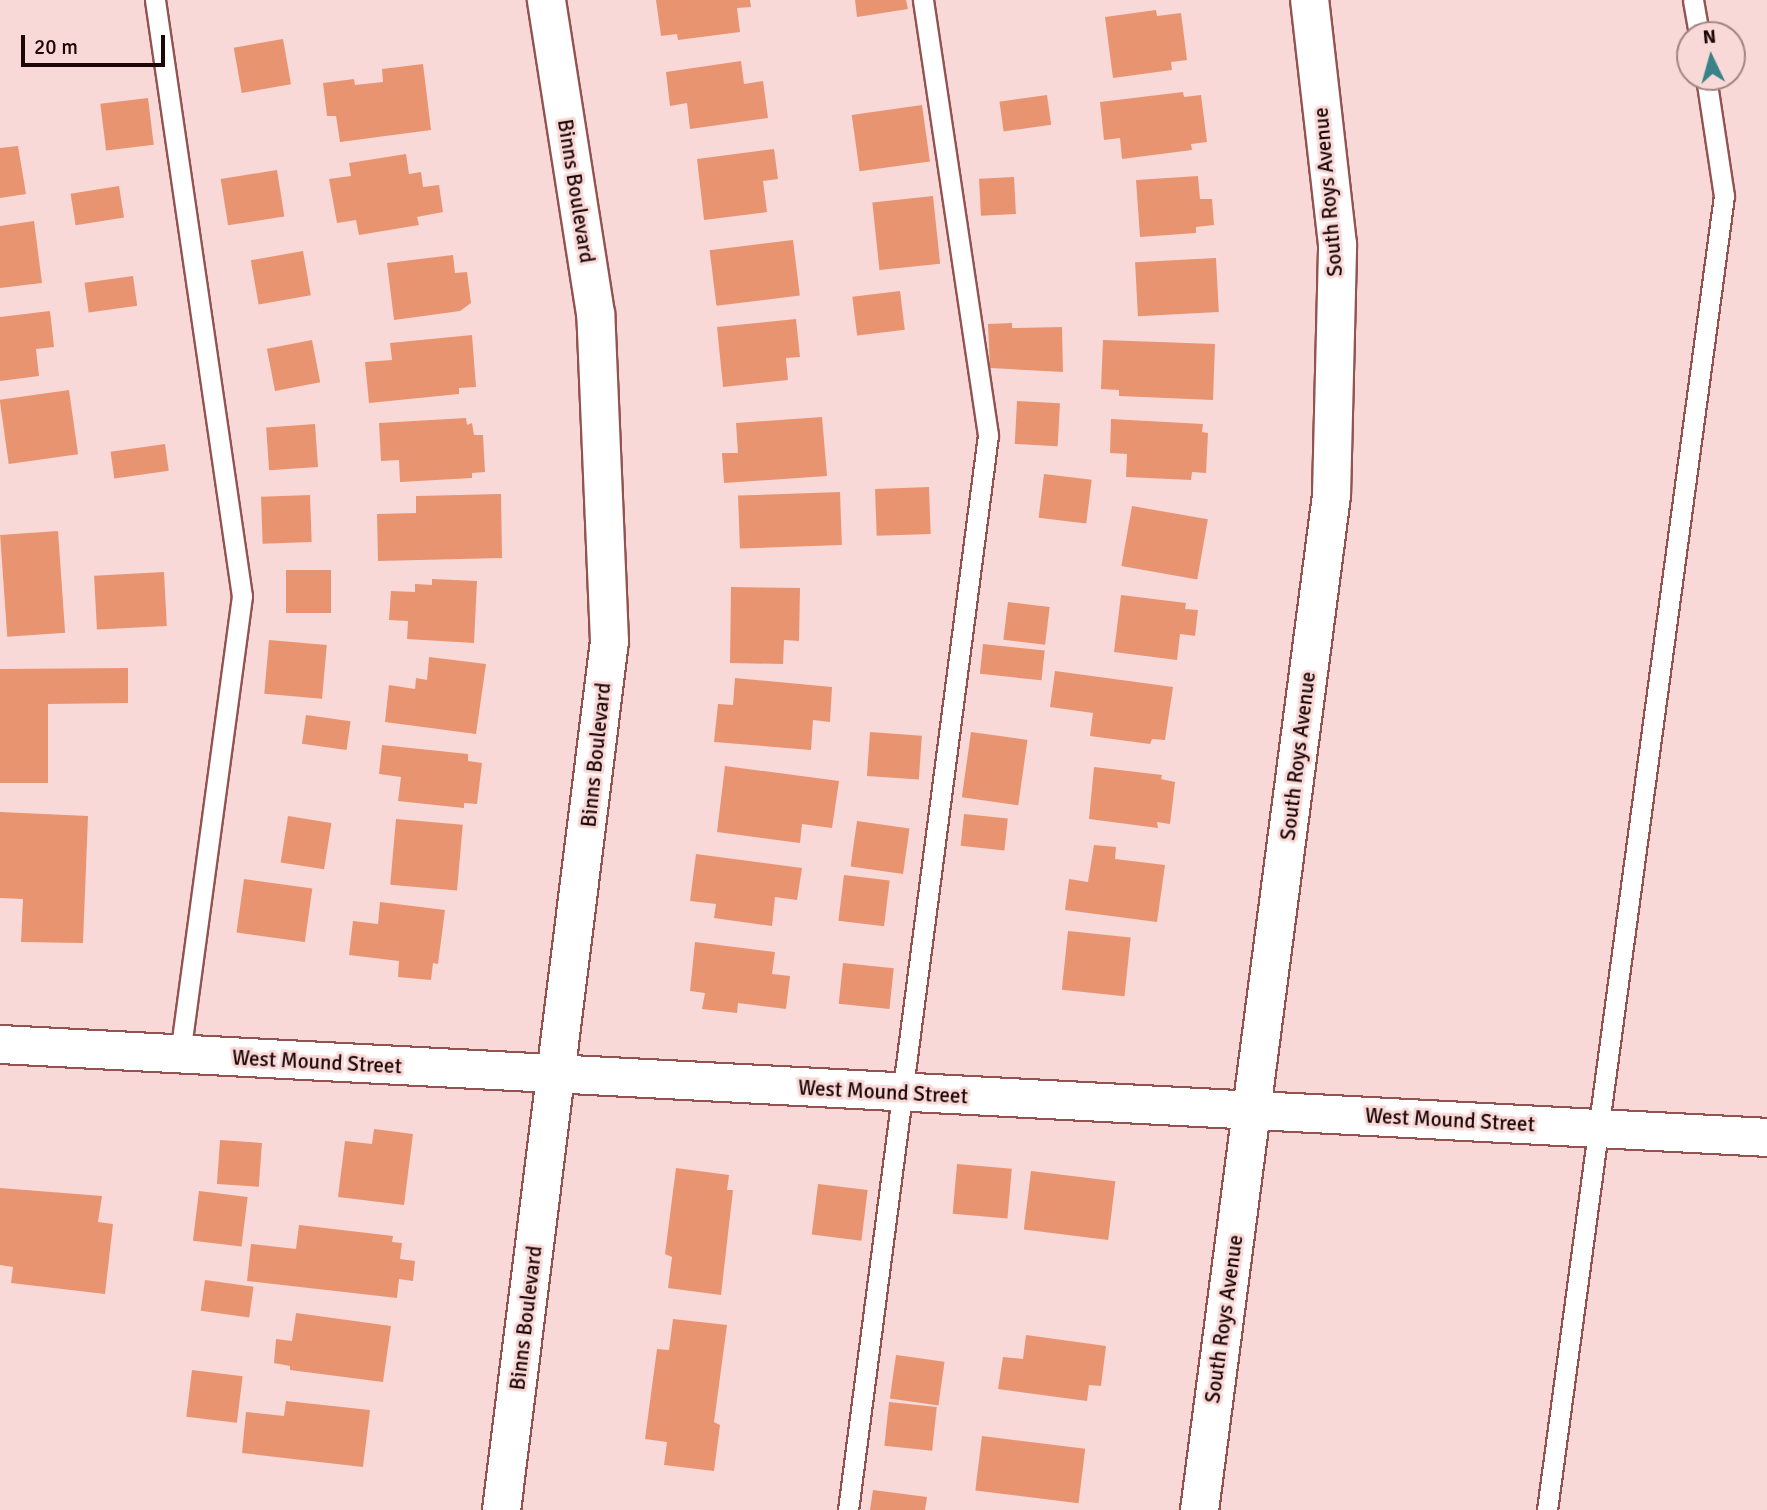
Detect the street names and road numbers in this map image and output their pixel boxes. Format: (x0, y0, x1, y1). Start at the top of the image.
street label: South Roys Avenue (1308, 106, 1348, 278)
street label: Binns Boulevard (552, 117, 600, 265)
street label: South Roys Avenue (1275, 670, 1321, 842)
street label: Binns Boulevard (576, 681, 616, 829)
street label: West Mound Street (231, 1045, 403, 1079)
street label: West Mound Street (797, 1075, 969, 1109)
street label: West Mound Street (1364, 1103, 1536, 1137)
street label: South Roys Avenue (1200, 1233, 1248, 1405)
street label: Binns Boulevard (505, 1244, 547, 1392)

